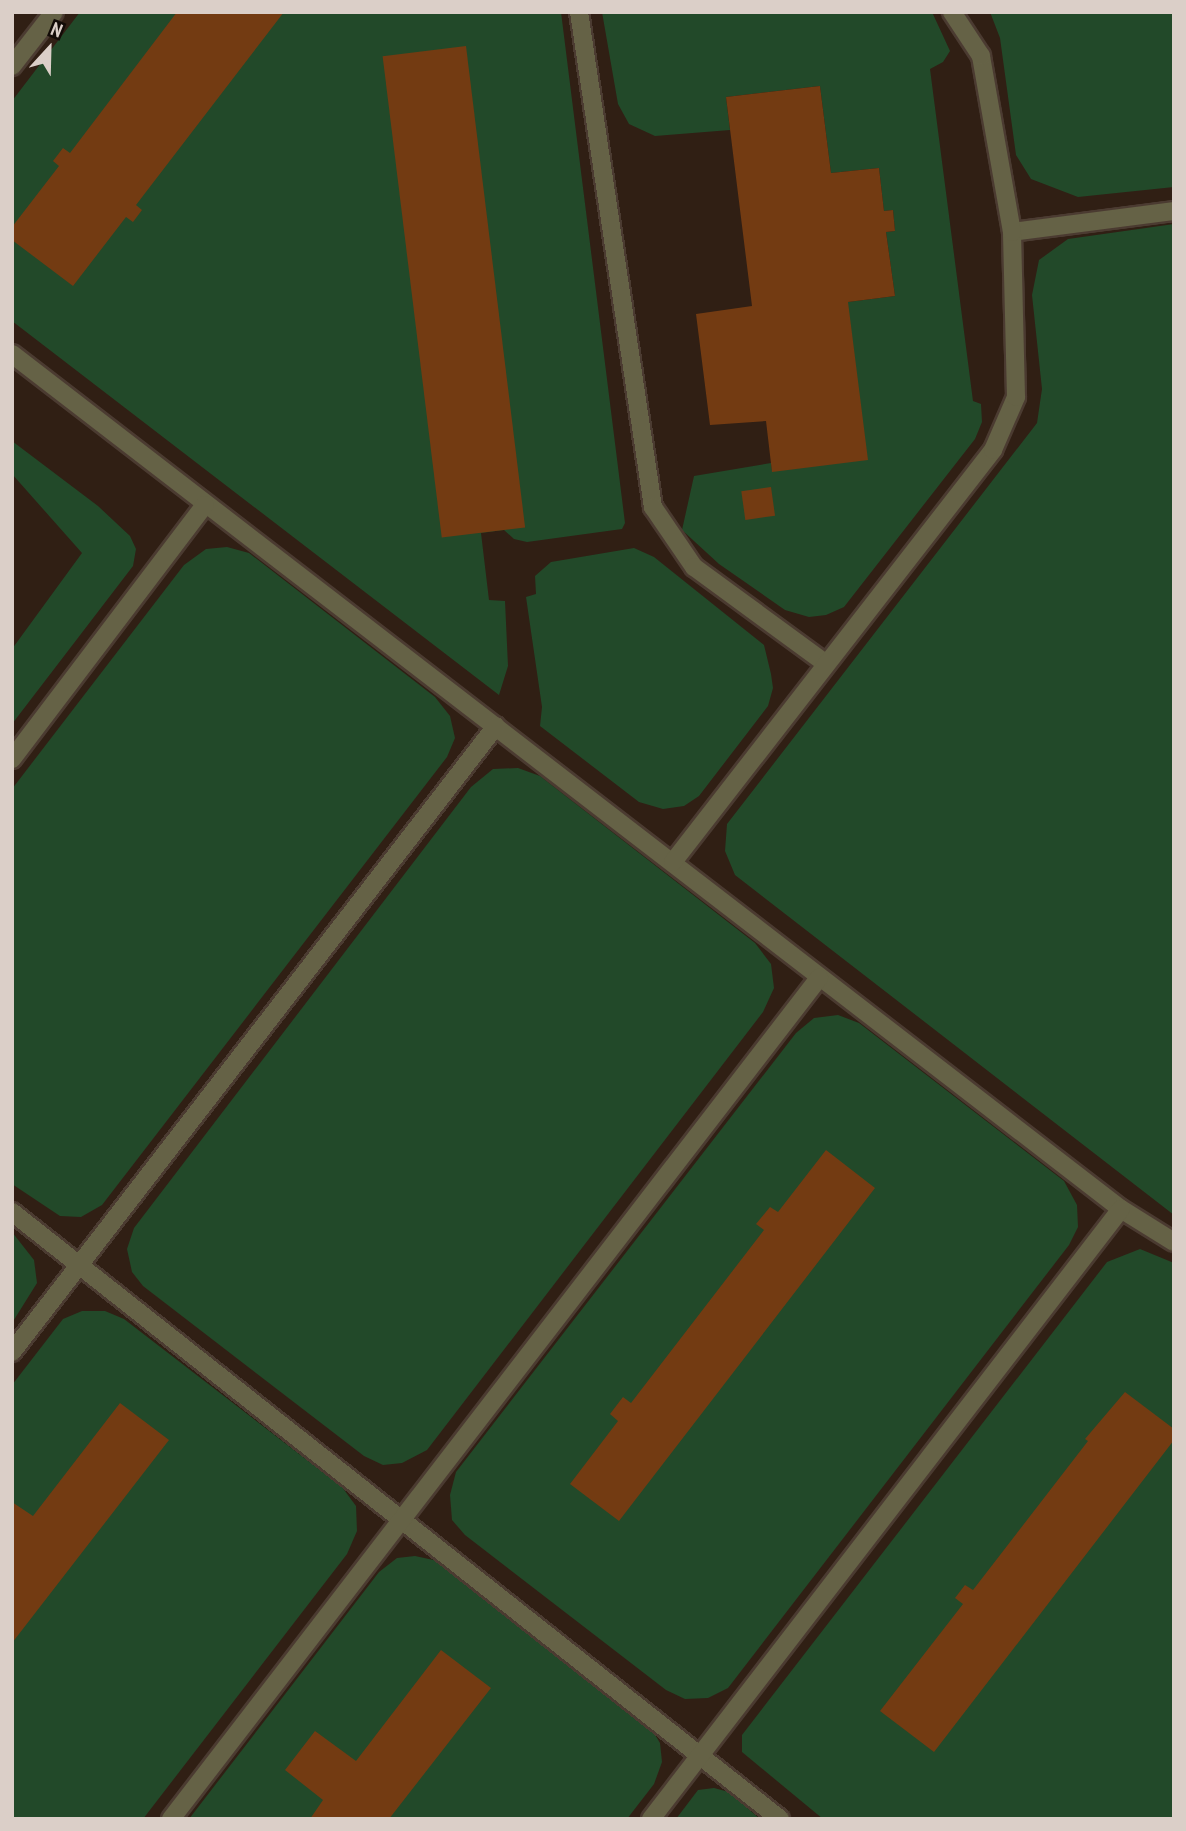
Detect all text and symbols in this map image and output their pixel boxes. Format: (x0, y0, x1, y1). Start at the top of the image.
north arrow (14, 14, 84, 84)
text: N (48, 16, 66, 43)

